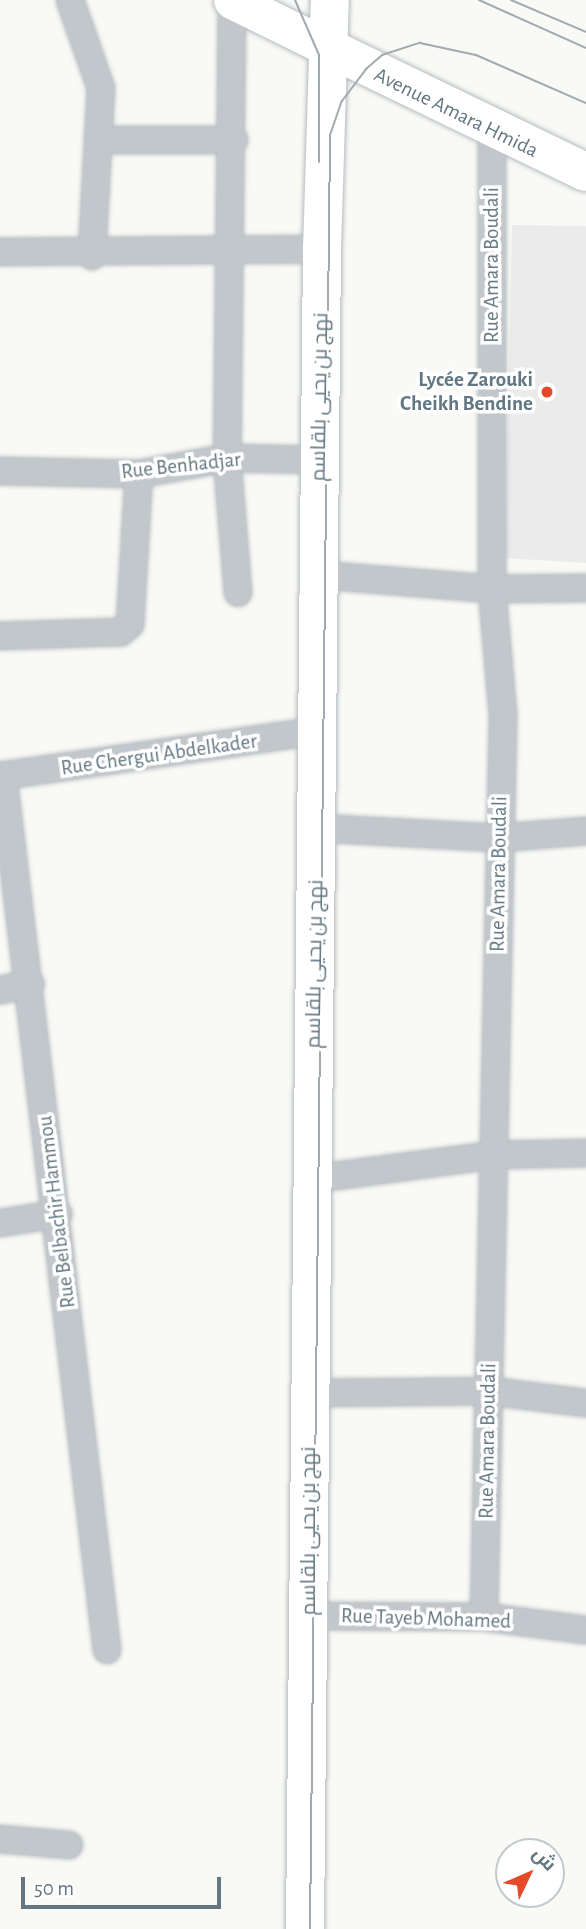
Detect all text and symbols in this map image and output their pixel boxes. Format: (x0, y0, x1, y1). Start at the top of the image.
street label: Avenue Amara Hmida (370, 62, 542, 164)
street label: Rue Amara Boudali (479, 187, 505, 343)
street label: نهج بن يحيى بلقاسم (306, 312, 334, 482)
place label: Lycée Zarouki Cheikh Bendine (400, 367, 533, 417)
marker: Lycée Zarouki Cheikh Bendine (539, 384, 555, 400)
street label: Rue Benhadjar (120, 447, 242, 485)
street label: Rue Chergui Abdelkader (59, 729, 259, 781)
street label: Rue Amara Boudali (485, 796, 513, 952)
street label: نهج بن يحيى بلقاسم (301, 879, 329, 1049)
street label: Rue Belbachir Hammou (33, 1114, 81, 1310)
street label: Rue Amara Boudali (474, 1363, 502, 1519)
street label: نهج بن يحيى بلقاسم (296, 1446, 322, 1616)
street label: Rue Tayeb Mohamed (340, 1603, 512, 1635)
north arrow (495, 1838, 565, 1908)
text: ش (529, 1844, 559, 1875)
scale bar (24, 1862, 224, 1906)
text: 50 m (34, 1878, 74, 1899)

